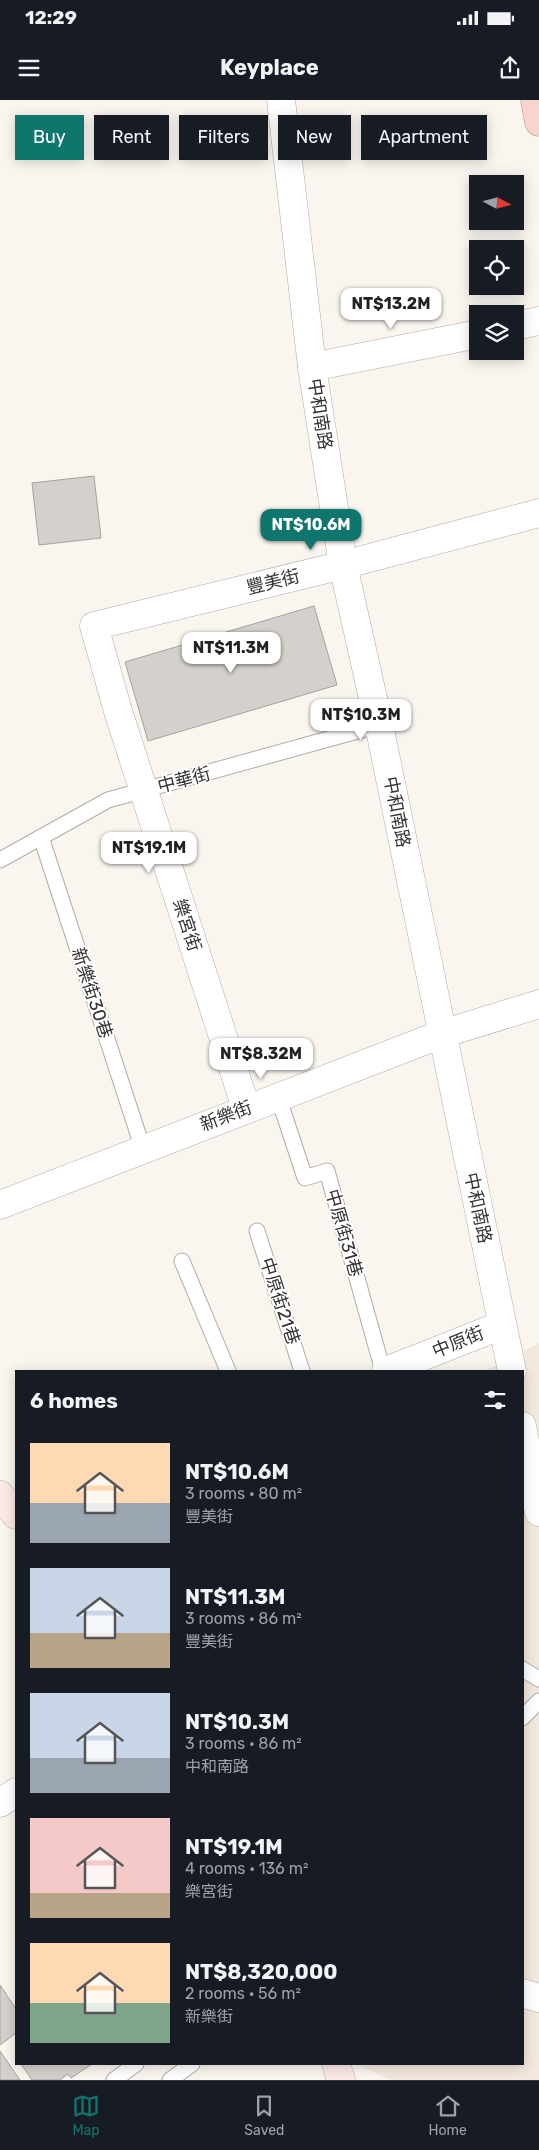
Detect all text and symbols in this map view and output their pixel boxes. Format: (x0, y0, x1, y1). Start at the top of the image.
text: 12:29 (25, 6, 77, 29)
icon: menu (15, 54, 43, 82)
text: Keyplace (220, 54, 319, 81)
icon: share (496, 54, 524, 82)
chip: Buy (15, 115, 84, 160)
chip: Rent (94, 115, 169, 160)
chip: Filters (179, 115, 268, 160)
chip: New (278, 115, 351, 160)
chip: Apartment (361, 115, 487, 160)
north arrow (469, 175, 524, 230)
map controls (469, 175, 524, 360)
button: locate (469, 240, 524, 295)
pin: NT$13.2M (339, 288, 443, 330)
text: NT$13.2M (352, 294, 430, 313)
button: layers (469, 305, 524, 360)
street label: 中和南路 (304, 377, 336, 451)
pin: NT$10.6M (259, 508, 363, 551)
text: NT$10.6M (271, 515, 351, 534)
street label: 豐美街 (244, 565, 302, 599)
pin: NT$11.3M (179, 632, 283, 674)
text: NT$11.3M (193, 638, 269, 657)
pin: NT$10.3M (309, 698, 413, 741)
text: NT$10.3M (321, 705, 401, 724)
street label: 中華街 (155, 762, 213, 798)
street label: 中和南路 (379, 775, 415, 849)
pin: NT$19.1M (97, 832, 201, 874)
text: NT$19.1M (112, 838, 186, 857)
street label: 樂宮街 (168, 896, 206, 954)
street label: 新樂街30巷 (67, 945, 117, 1041)
pin: NT$8.32M (209, 1038, 313, 1080)
text: NT$8.32M (220, 1044, 302, 1063)
street label: 新樂街 (197, 1096, 255, 1136)
street label: 中和南路 (460, 1170, 496, 1246)
street label: 中原街31巷 (321, 1187, 367, 1279)
street label: 中原街21巷 (256, 1255, 304, 1347)
street label: 中原街 (429, 1322, 487, 1362)
icon: filters (481, 1386, 509, 1414)
text: 6 homes (30, 1388, 118, 1413)
text: NT$10.6M (185, 1459, 289, 1484)
icon: home (70, 1463, 130, 1523)
text: 3 rooms · 80 m² (185, 1484, 302, 1503)
text: 豐美街 (185, 1507, 233, 1526)
text: NT$11.3M (185, 1584, 285, 1609)
icon: home (70, 1588, 130, 1648)
text: 3 rooms · 86 m² (185, 1609, 302, 1628)
text: 豐美街 (185, 1632, 233, 1651)
text: NT$10.3M (185, 1709, 289, 1734)
icon: home (70, 1713, 130, 1773)
text: 3 rooms · 86 m² (185, 1734, 302, 1753)
text: 中和南路 (185, 1757, 249, 1776)
text: NT$19.1M (185, 1834, 283, 1859)
icon: home (70, 1838, 130, 1898)
text: 4 rooms · 136 m² (185, 1859, 308, 1878)
text: 樂宮街 (185, 1882, 233, 1901)
text: NT$8,320,000 (185, 1959, 337, 1984)
icon: home (70, 1963, 130, 2023)
text: 2 rooms · 56 m² (185, 1984, 301, 2003)
text: 新樂街 (185, 2007, 233, 2026)
tab: Map (72, 2092, 100, 2139)
tab: Saved (244, 2092, 284, 2139)
tab: Home (429, 2092, 467, 2139)

